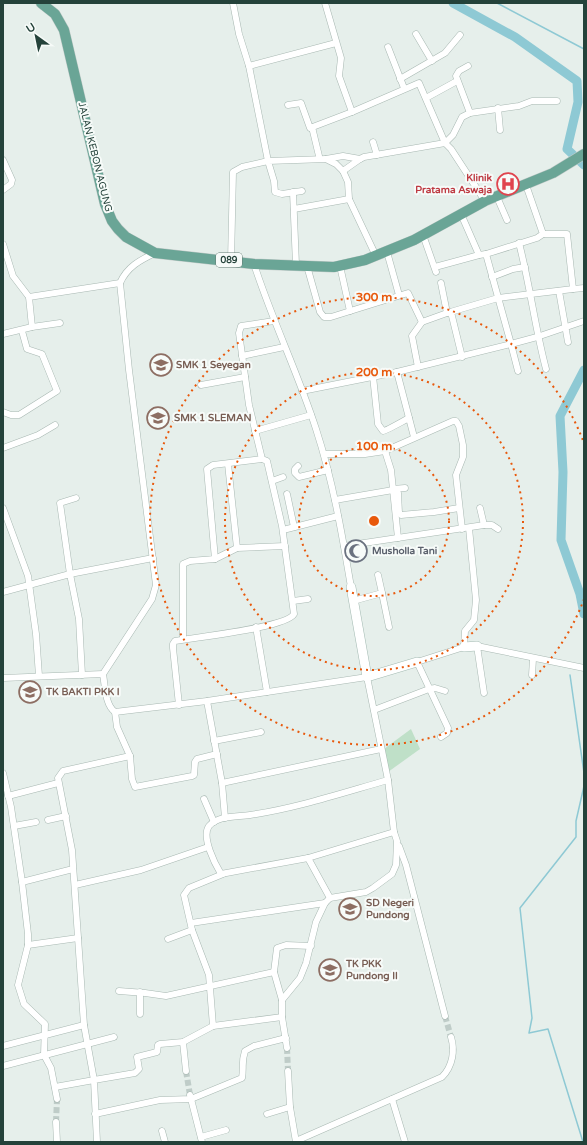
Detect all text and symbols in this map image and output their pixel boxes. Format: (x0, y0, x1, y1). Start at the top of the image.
north arrow (16, 16, 56, 56)
text: U (24, 20, 38, 36)
street label: JALAN KEBON AGUNG (76, 101, 114, 213)
hospital icon: Klinik Pratama Aswaja (495, 171, 521, 197)
place label: Klinik Pratama Aswaja (415, 172, 493, 196)
road number: 089 (216, 253, 242, 267)
text: 300 m (356, 290, 392, 304)
school or university icon: SMK 1 Seyegan (148, 352, 174, 378)
place label: SMK 1 Seyegan (176, 359, 251, 371)
text: 200 m (356, 365, 392, 379)
school or university icon: SMK 1 SLEMAN (145, 405, 171, 431)
place label: SMK 1 SLEMAN (174, 412, 251, 424)
text: 100 m (356, 439, 392, 453)
centre of rings (367, 514, 381, 528)
mosque icon: Musholla Tani (343, 538, 369, 564)
place label: Musholla Tani (372, 545, 438, 557)
school or university icon: TK BAKTI PKK I (17, 679, 43, 705)
place label: TK BAKTI PKK I (45, 686, 120, 698)
school or university icon: SD Negeri Pundong (337, 896, 363, 922)
place label: SD Negeri Pundong (366, 897, 415, 921)
school or university icon: TK PKK Pundong II (317, 957, 343, 983)
place label: TK PKK Pundong II (345, 958, 398, 982)

